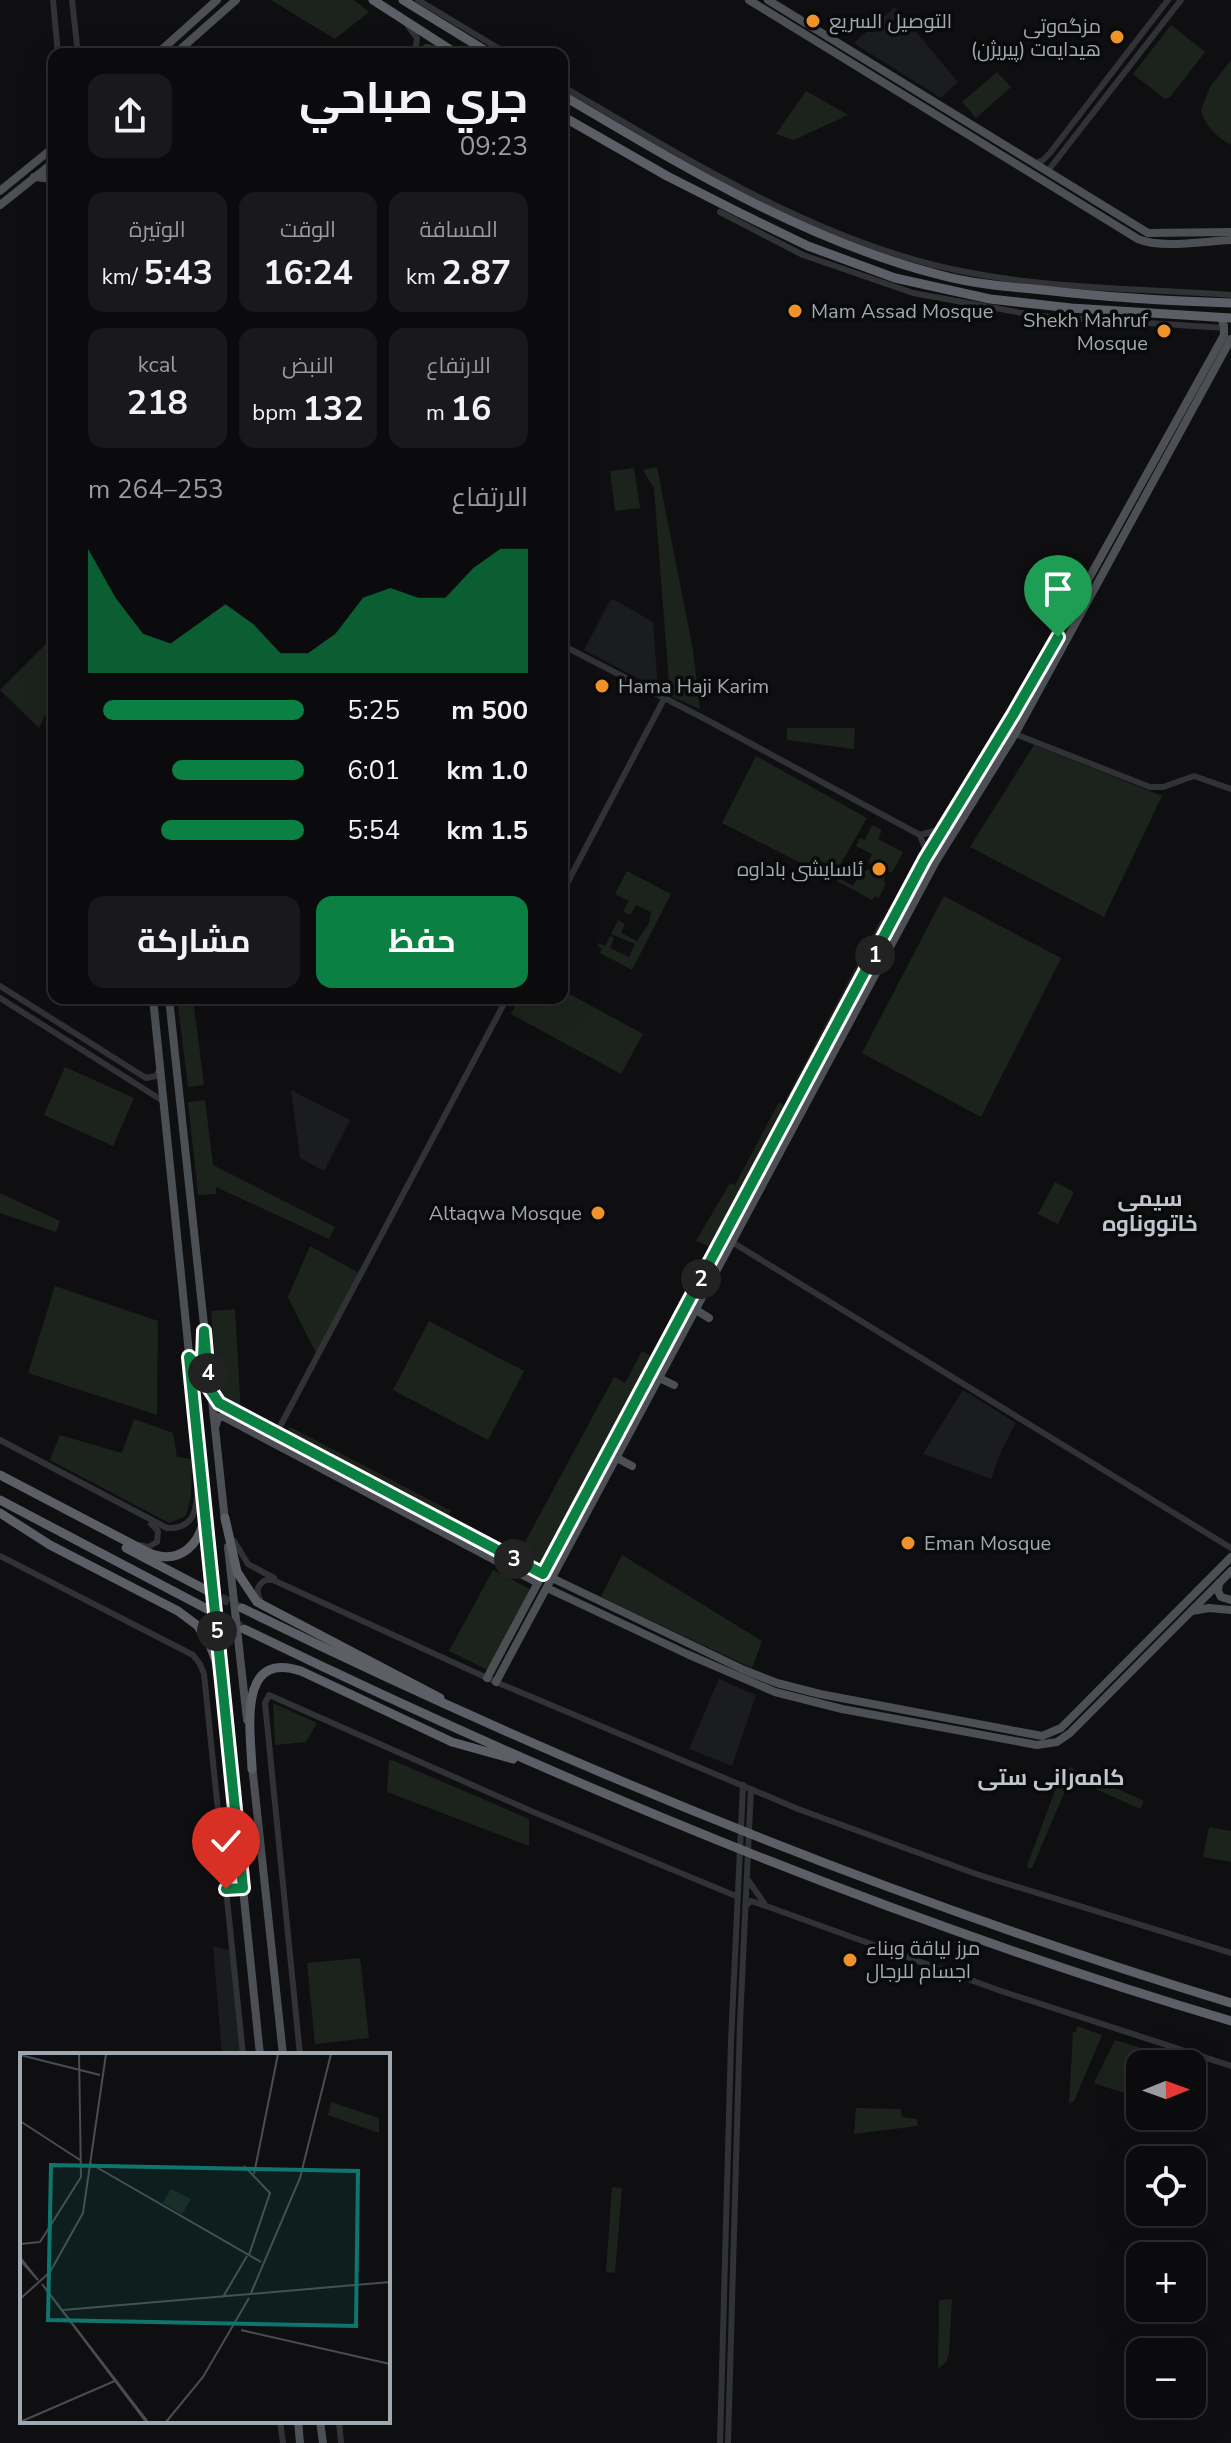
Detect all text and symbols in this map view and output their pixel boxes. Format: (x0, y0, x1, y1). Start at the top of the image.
place label: التوصيل السريع (829, 8, 952, 35)
marker: التوصيل السريع (804, 12, 822, 30)
place label: مزگه‌وتی هیدایه‌ت (پیریژن) (971, 13, 1101, 63)
marker: مزگه‌وتی هیدایه‌ت (پیریژن) (1108, 28, 1126, 46)
text: جري صباحي (299, 69, 528, 129)
button: share (88, 74, 172, 158)
text: 09:23 (460, 129, 528, 164)
text: الوتيرة (129, 215, 186, 245)
text: الوقت (280, 215, 336, 245)
text: المسافة (420, 215, 498, 245)
text: 5:43 (143, 250, 213, 296)
text: 16:24 (263, 250, 353, 296)
text: 2.87 (442, 250, 511, 296)
text: /km (102, 262, 143, 292)
text: km (406, 262, 442, 292)
place label: Mam Assad Mosque (811, 298, 993, 325)
marker: Mam Assad Mosque (786, 302, 804, 320)
place label: Shekh Mahruf Mosque (1023, 307, 1148, 357)
marker: Shekh Mahruf Mosque (1155, 322, 1173, 340)
text: kcal (138, 350, 177, 380)
text: النبض (282, 351, 334, 381)
text: الارتفاع (426, 351, 491, 381)
text: 218 (127, 380, 188, 426)
text: 132 (302, 386, 364, 432)
text: 16 (451, 386, 491, 432)
text: bpm (252, 398, 302, 428)
text: m (426, 398, 451, 428)
text: 253–264 m (88, 472, 224, 507)
text: الارتفاع (452, 480, 528, 515)
pin (1024, 555, 1092, 637)
icon: arrive (1036, 567, 1080, 611)
place label: Hama Haji Karim (618, 673, 769, 700)
marker: Hama Haji Karim (593, 677, 611, 695)
text: 5:25 (347, 693, 400, 728)
text: 500 m (451, 693, 528, 728)
text: 6:01 (347, 753, 400, 788)
text: 1.0 km (447, 753, 528, 788)
text: 5:54 (347, 813, 400, 848)
text: 1.5 km (447, 813, 528, 848)
place label: ئاسايشى باداوه (737, 856, 863, 883)
marker: ئاسايشى باداوه (870, 860, 888, 878)
button: مشاركة (88, 896, 300, 988)
button: حفظ (316, 896, 528, 988)
pin: 1 (855, 935, 895, 975)
text: 1 (868, 940, 882, 970)
district label: سیمی خاتووناوه (1102, 1184, 1198, 1239)
place label: Altaqwa Mosque (429, 1200, 582, 1227)
marker: Altaqwa Mosque (589, 1204, 607, 1222)
pin: 2 (681, 1259, 721, 1299)
text: 2 (694, 1264, 708, 1294)
pin: 4 (188, 1353, 228, 1393)
text: 4 (201, 1358, 215, 1388)
place label: Eman Mosque (924, 1530, 1051, 1557)
marker: Eman Mosque (899, 1534, 917, 1552)
pin: 3 (494, 1539, 534, 1579)
text: 3 (507, 1544, 521, 1574)
pin: 5 (197, 1611, 237, 1651)
text: 5 (210, 1616, 224, 1646)
district label: كامه‌رانی ستی (977, 1763, 1125, 1793)
pin (192, 1807, 260, 1889)
icon: check (204, 1819, 248, 1863)
place label: مرز لياقة وبناء اجسام للرجال (866, 1935, 980, 1985)
marker: مرز لياقة وبناء اجسام للرجال (841, 1951, 859, 1969)
north arrow (1126, 2050, 1206, 2130)
map controls (1126, 2050, 1206, 2418)
inset map (20, 2053, 390, 2423)
button: locate (1126, 2146, 1206, 2226)
button: + (1126, 2242, 1206, 2322)
button: − (1126, 2338, 1206, 2418)

